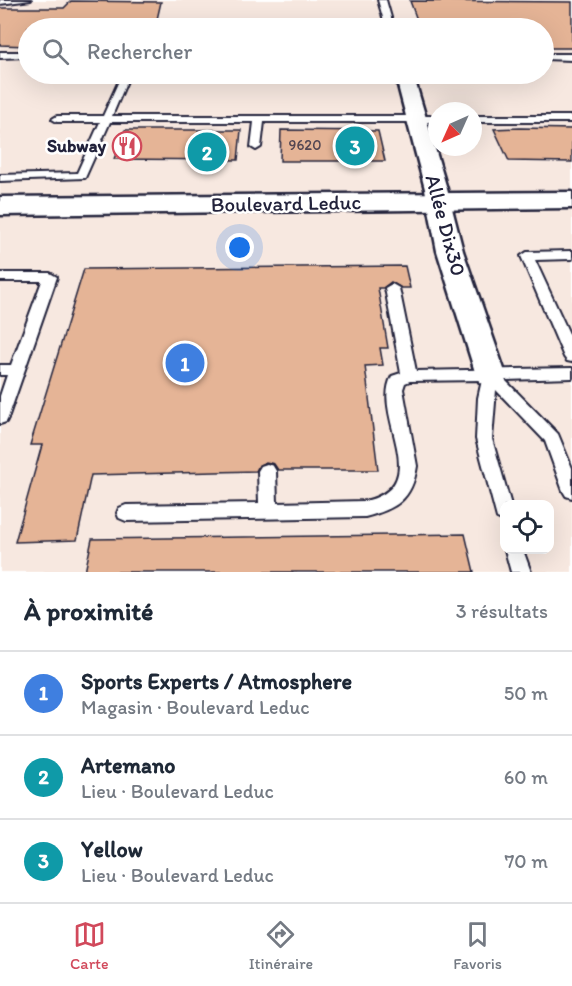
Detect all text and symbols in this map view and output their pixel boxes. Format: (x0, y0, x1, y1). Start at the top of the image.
search box (18, 18, 554, 84)
icon: search (39, 35, 72, 68)
text: Rechercher (87, 38, 192, 65)
north arrow (428, 102, 482, 156)
pin: 3 (336, 124, 374, 168)
restaurant icon: Subway (111, 130, 143, 162)
pin: 2 (188, 130, 226, 174)
place label: Subway (47, 135, 106, 157)
house number: 9620 (289, 136, 321, 154)
street label: Allée Dix30 (420, 171, 472, 279)
street label: Boulevard Leduc (211, 189, 362, 217)
your location (225, 233, 254, 262)
pin: 1 (166, 340, 204, 386)
map controls (500, 500, 554, 554)
button: locate (500, 500, 554, 554)
text: À proximité (24, 595, 153, 627)
text: 3 résultats (456, 599, 548, 623)
text: Sports Experts / Atmosphere (81, 668, 352, 695)
text: 1 (39, 681, 48, 705)
text: 50 m (504, 681, 548, 705)
text: Magasin · Boulevard Leduc (81, 695, 310, 719)
text: Artemano (81, 752, 176, 779)
text: 2 (38, 765, 49, 789)
text: 60 m (504, 765, 548, 789)
text: Lieu · Boulevard Leduc (81, 779, 274, 803)
text: Yellow (81, 836, 143, 863)
text: 3 (38, 849, 49, 873)
text: 70 m (504, 849, 548, 873)
text: Lieu · Boulevard Leduc (81, 863, 274, 887)
tab: Carte (70, 918, 109, 973)
tab: Itinéraire (249, 918, 313, 973)
tab: Favoris (453, 918, 502, 973)

